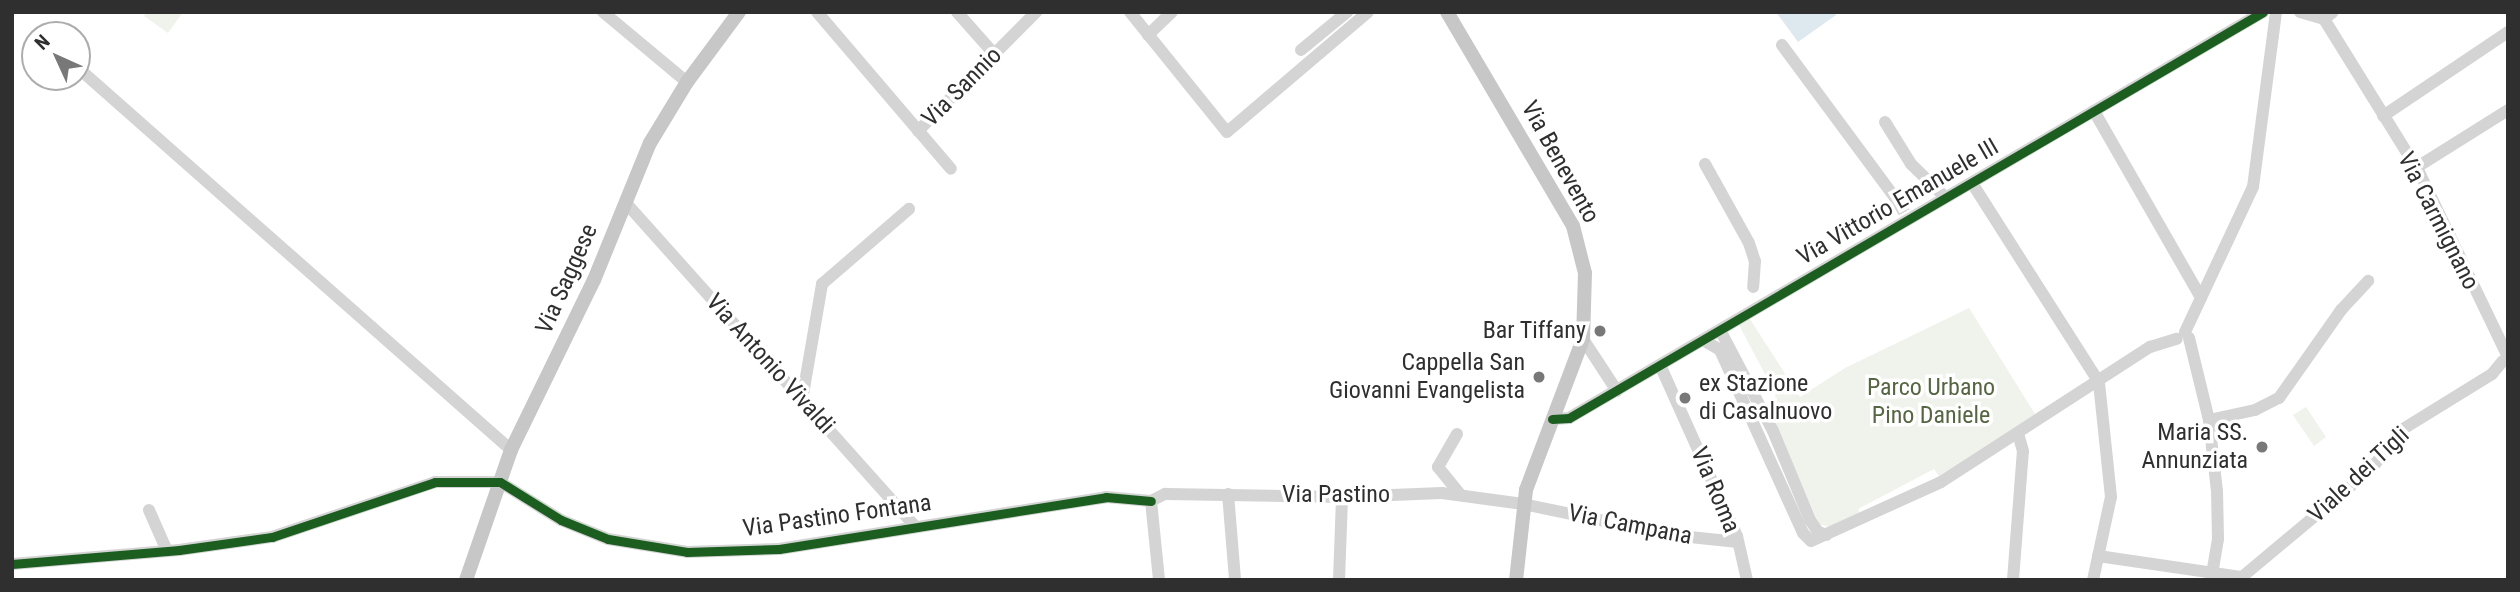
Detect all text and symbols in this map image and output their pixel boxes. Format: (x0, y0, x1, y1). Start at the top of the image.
north arrow (21, 21, 91, 91)
text: N (30, 30, 54, 54)
street label: Via Sannio (916, 41, 1008, 133)
street label: Via Benevento (1515, 96, 1605, 228)
street label: Via Vittorio Emanuele III (1792, 133, 2004, 271)
street label: Via Carmignano (2391, 147, 2485, 295)
street label: Via Saggese (530, 220, 604, 338)
street label: Via Antonio Vivaldi (700, 288, 840, 440)
place label: Bar Tiffany (1482, 317, 1586, 345)
marker: Bar Tiffany (1592, 323, 1608, 339)
place label: Cappella San Giovanni Evangelista (1329, 349, 1525, 405)
marker: Cappella San Giovanni Evangelista (1531, 369, 1547, 385)
place label: ex Stazione di Casalnuovo (1699, 370, 1832, 426)
park label: Parco Urbano Pino Daniele (1867, 374, 1995, 430)
marker: ex Stazione di Casalnuovo (1677, 390, 1693, 406)
place label: Maria SS. Annunziata (2142, 419, 2248, 475)
street label: Viale dei Tigli (2302, 421, 2416, 529)
marker: Maria SS. Annunziata (2254, 439, 2270, 455)
street label: Via Roma (1684, 443, 1746, 537)
street label: Via Pastino (1282, 481, 1390, 509)
street label: Via Pastino Fontana (741, 489, 933, 543)
street label: Via Campana (1566, 499, 1694, 551)

